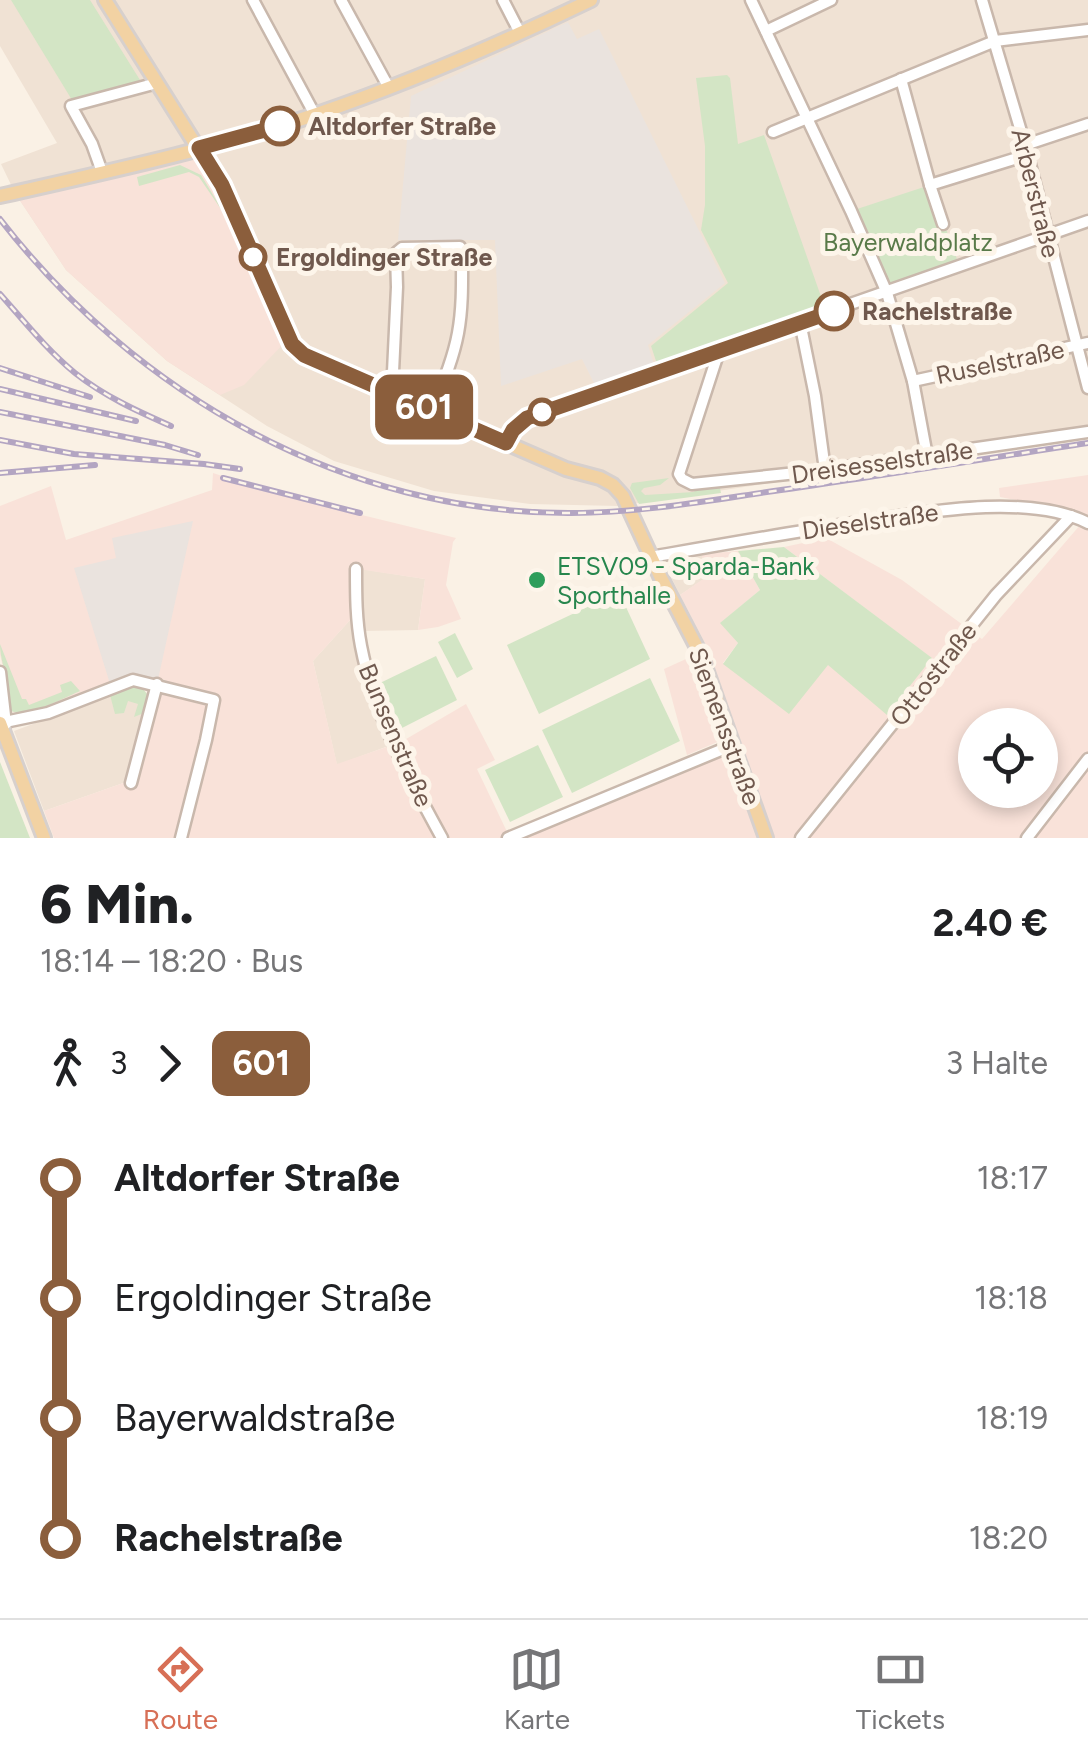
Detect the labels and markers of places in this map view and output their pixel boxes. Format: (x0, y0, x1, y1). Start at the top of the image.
marker: Altdorfer Straße (261, 107, 299, 145)
place label: Altdorfer Straße (308, 111, 496, 141)
place label: Ergoldinger Straße (276, 242, 493, 272)
marker: Ergoldinger Straße (240, 244, 266, 270)
marker: Rachelstraße (815, 292, 853, 330)
place label: Rachelstraße (862, 296, 1013, 326)
unlabelled marker (529, 399, 555, 425)
place label: ETSV09 - Sparda-Bank Sporthalle (557, 551, 815, 610)
marker: ETSV09 - Sparda-Bank Sporthalle (526, 569, 548, 591)

